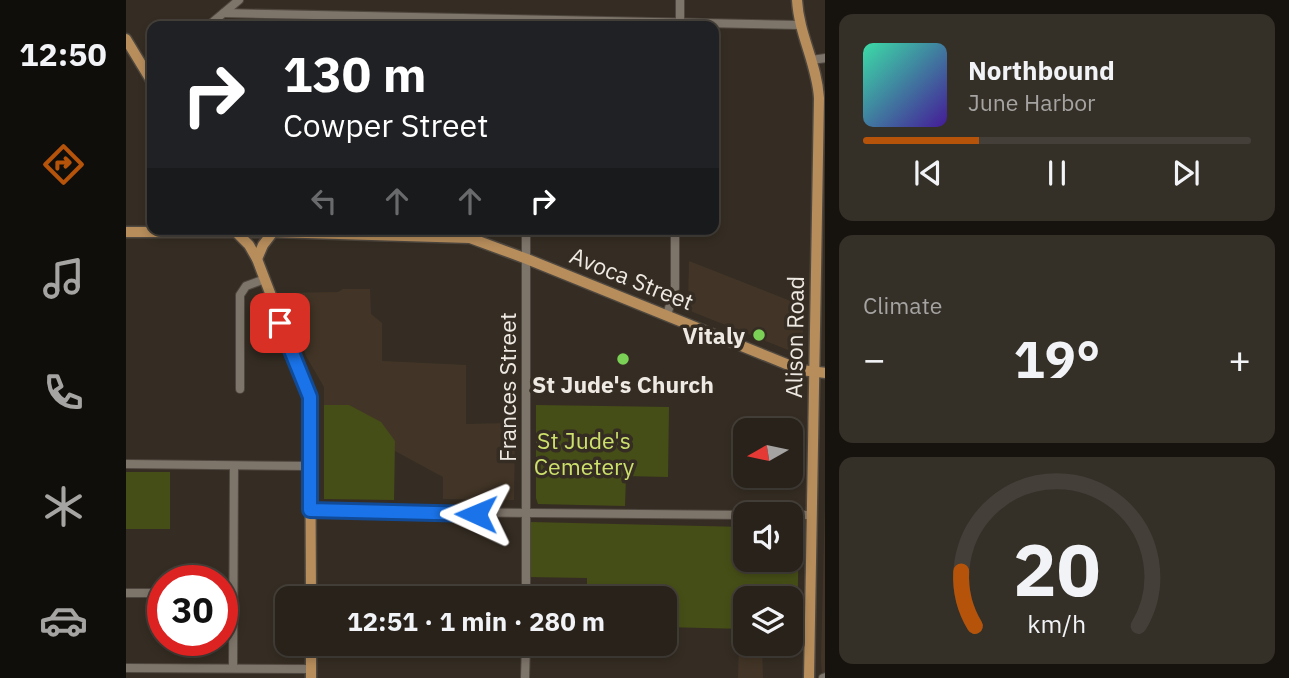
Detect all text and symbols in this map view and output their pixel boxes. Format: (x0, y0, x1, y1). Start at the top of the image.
text: 12:50 (19, 33, 107, 75)
text: 130 m (283, 42, 427, 105)
icon: right (168, 49, 259, 140)
text: Northbound (968, 53, 1115, 87)
text: June Harbor (968, 87, 1096, 117)
text: Cowper Street (283, 104, 488, 146)
icon: directions (39, 140, 88, 189)
icon: previous (909, 154, 947, 192)
icon: pause (1038, 154, 1076, 192)
icon: next (1167, 154, 1205, 192)
icon: left (305, 182, 343, 220)
icon: ahead (378, 182, 416, 220)
icon: ahead (451, 182, 489, 220)
icon: right (524, 182, 562, 220)
street label: Avoca Street (566, 240, 698, 316)
icon: music (39, 254, 88, 303)
street label: Alison Road (778, 276, 810, 398)
text: Climate (863, 290, 942, 320)
pin (250, 293, 310, 353)
icon: arrive (261, 304, 299, 342)
street label: Frances Street (492, 312, 522, 462)
place label: Vitaly (682, 320, 746, 350)
text: 19° (1014, 325, 1100, 392)
marker: Vitaly (751, 327, 767, 343)
text: − (863, 334, 886, 383)
text: + (1228, 334, 1251, 383)
marker: St Jude's Church (615, 351, 631, 367)
icon: phone (39, 368, 88, 417)
place label: St Jude's Church (532, 369, 714, 399)
north arrow (733, 418, 803, 488)
map controls (733, 418, 803, 656)
park label: St Jude's Cemetery (534, 425, 635, 481)
position arrow (439, 477, 513, 551)
icon: climate (39, 482, 88, 531)
button: sound (733, 502, 803, 572)
text: 20 (1013, 522, 1101, 617)
speed limit sign: 30 (147, 565, 238, 656)
button: layers (733, 586, 803, 656)
icon: car (39, 596, 88, 645)
text: 12:51 · 1 min · 280 m (347, 604, 605, 638)
text: km/h (1028, 607, 1086, 640)

